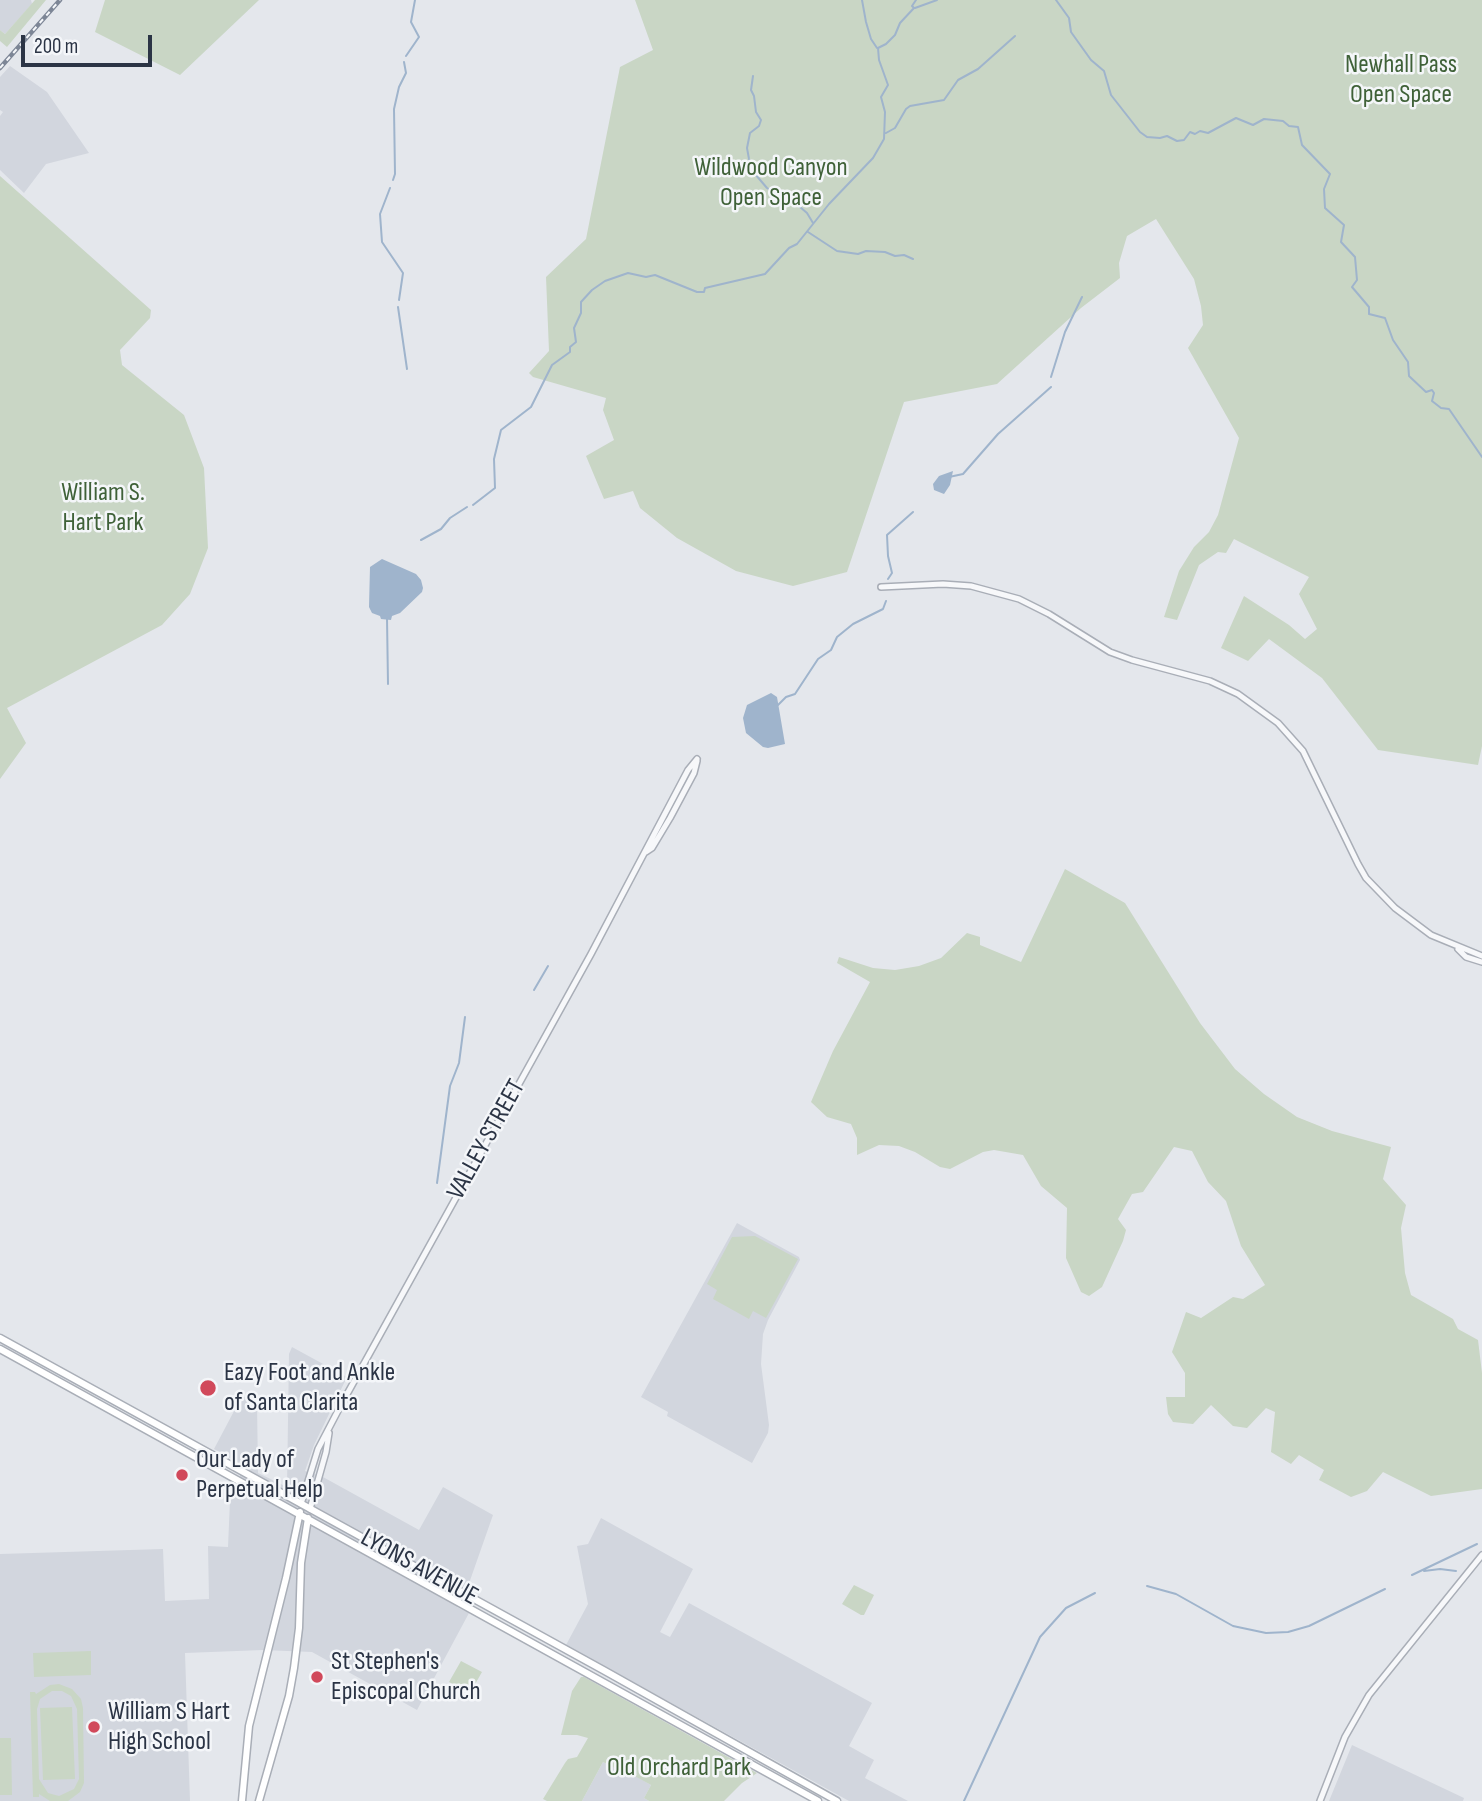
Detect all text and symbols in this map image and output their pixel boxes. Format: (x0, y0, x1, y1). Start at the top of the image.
scale bar (24, 21, 156, 65)
text: 200 m (34, 34, 78, 59)
park label: Newhall Pass Open Space (1345, 49, 1457, 110)
park label: Wildwood Canyon Open Space (694, 152, 848, 214)
park label: William S. Hart Park (61, 477, 145, 538)
street label: VALLEY STREET (441, 1074, 533, 1206)
place label: Eazy Foot and Ankle of Santa Clarita (224, 1357, 395, 1418)
marker: Eazy Foot and Ankle of Santa Clarita (198, 1378, 218, 1398)
place label: Our Lady of Perpetual Help (196, 1444, 323, 1506)
marker: Our Lady of Perpetual Help (174, 1467, 190, 1483)
street label: LYONS AVENUE (355, 1523, 483, 1613)
place label: St Stephen's Episcopal Church (331, 1646, 481, 1708)
marker: St Stephen's Episcopal Church (309, 1669, 325, 1685)
place label: William S Hart High School (108, 1696, 230, 1758)
marker: William S Hart High School (86, 1719, 102, 1735)
park label: Old Orchard Park (607, 1752, 751, 1784)

